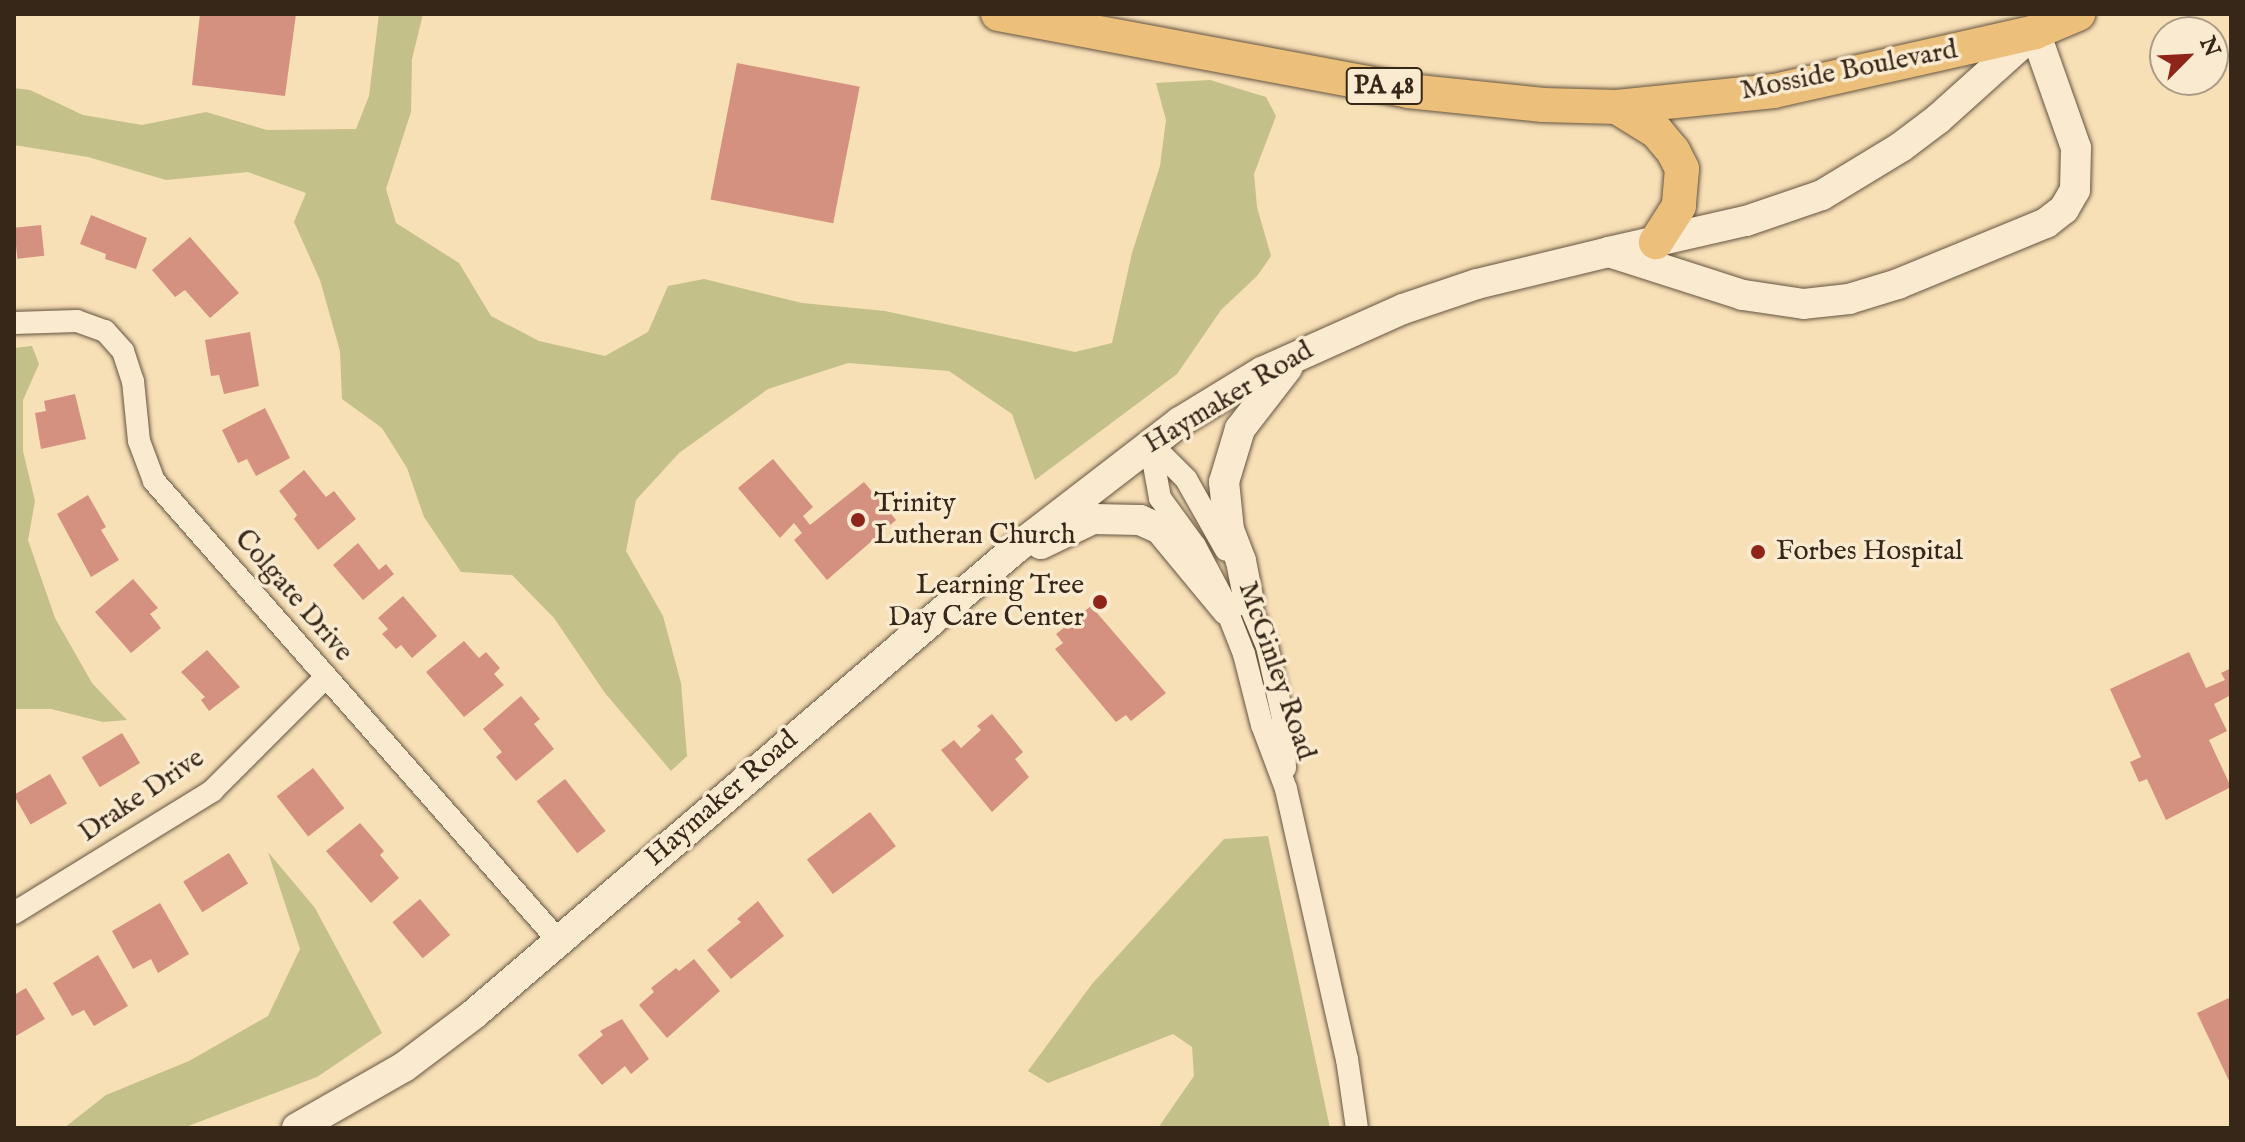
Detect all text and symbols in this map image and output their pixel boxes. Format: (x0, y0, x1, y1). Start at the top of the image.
north arrow (2149, 16, 2229, 96)
text: N (2192, 33, 2226, 61)
street label: Mosside Boulevard (1738, 34, 1960, 108)
road number: PA 48 (1344, 64, 1424, 108)
street label: Haymaker Road (1139, 334, 1319, 462)
place label: Trinity Lutheran Church (874, 487, 1076, 553)
marker: Trinity Lutheran Church (849, 511, 867, 529)
street label: Colgate Drive (227, 523, 359, 669)
place label: Forbes Hospital (1776, 535, 1963, 569)
marker: Forbes Hospital (1747, 541, 1769, 563)
place label: Learning Tree Day Care Center (888, 569, 1084, 635)
street label: McGinley Road (1230, 577, 1322, 765)
marker: Learning Tree Day Care Center (1091, 593, 1109, 611)
street label: Haymaker Road (639, 724, 805, 874)
street label: Drake Drive (73, 742, 211, 850)

